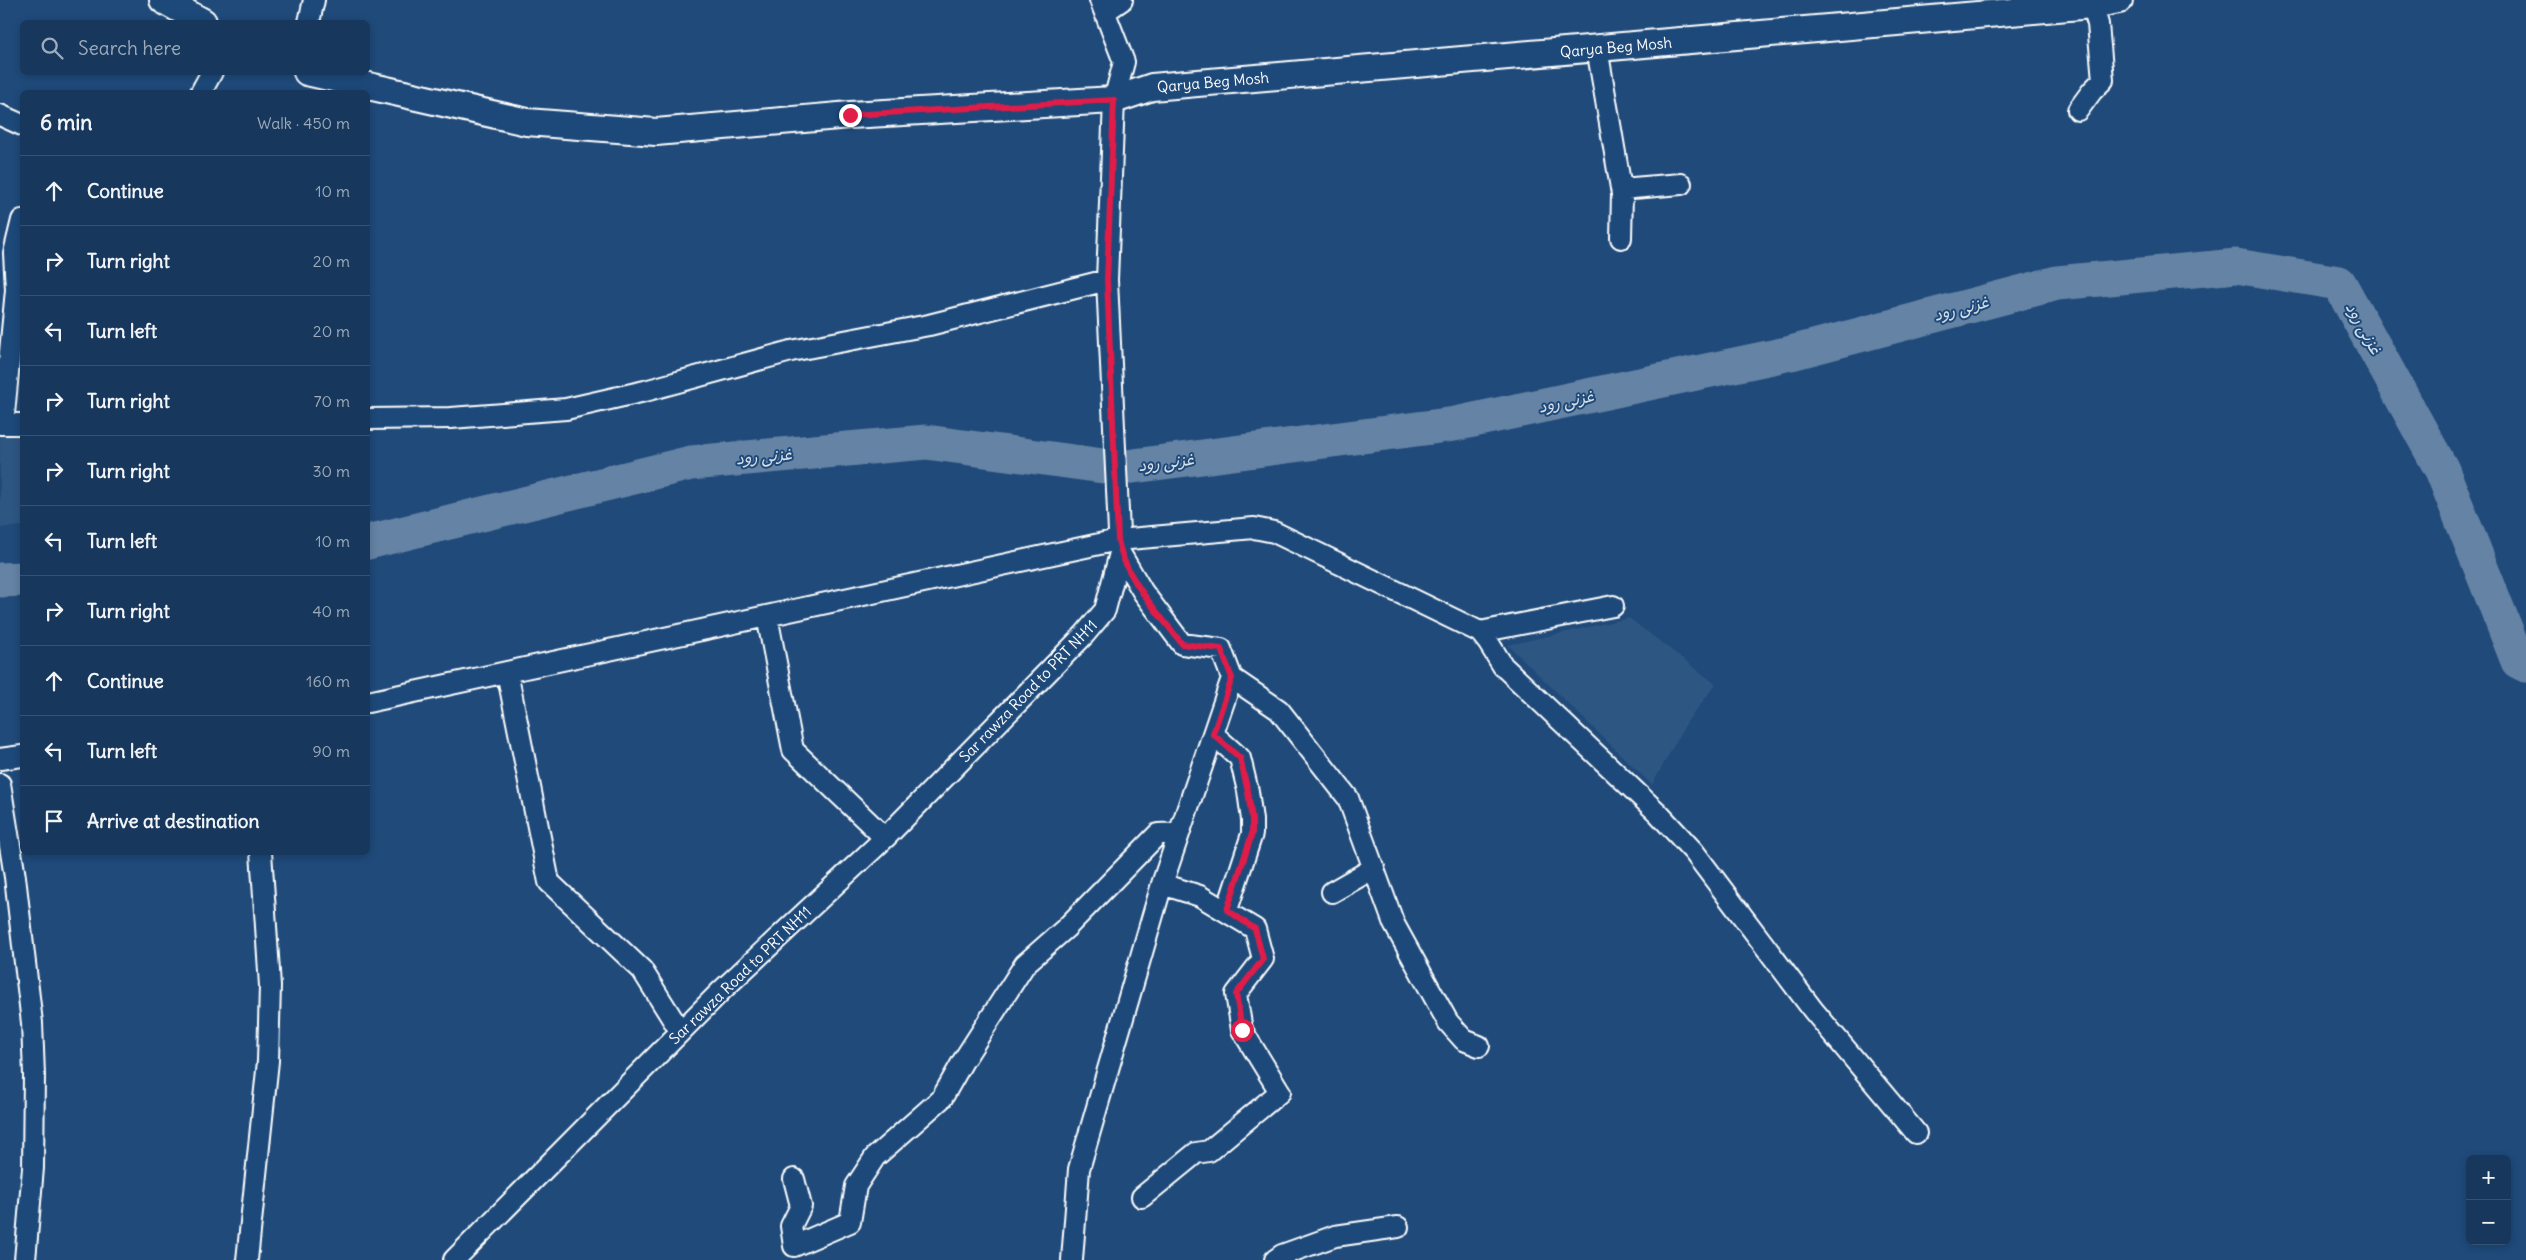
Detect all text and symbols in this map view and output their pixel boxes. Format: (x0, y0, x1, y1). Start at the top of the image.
search box (20, 20, 370, 75)
street label: Qarya Beg Mosh (1559, 33, 1673, 61)
icon: search (38, 34, 66, 62)
text: Search here (78, 36, 181, 60)
street label: Qarya Beg Mosh (1156, 68, 1270, 96)
route end (839, 104, 862, 127)
text: 6 min (40, 109, 92, 136)
text: Walk · 450 m (257, 113, 350, 133)
icon: ahead (40, 177, 68, 205)
text: Continue (87, 179, 164, 203)
text: 10 m (315, 181, 350, 201)
icon: right (40, 247, 68, 275)
text: Turn right (87, 249, 170, 273)
text: 20 m (313, 251, 350, 271)
water label: غزنی رود (1931, 291, 1991, 326)
water label: غزنی رود (2341, 299, 2387, 358)
icon: left (40, 317, 68, 345)
text: Turn left (87, 319, 157, 343)
text: 20 m (313, 321, 350, 341)
water label: غزنی رود (1536, 385, 1596, 418)
icon: right (40, 387, 68, 415)
text: Turn right (87, 389, 170, 413)
text: 70 m (314, 391, 350, 411)
water label: غزنی رود (735, 444, 793, 469)
water label: غزنی رود (1137, 449, 1196, 476)
icon: right (40, 457, 68, 485)
text: Turn right (87, 459, 170, 483)
text: 30 m (313, 461, 350, 481)
icon: left (40, 527, 68, 555)
text: Turn left (87, 529, 157, 553)
text: 10 m (315, 531, 350, 551)
icon: right (40, 597, 68, 625)
text: Turn right (87, 599, 170, 623)
text: 40 m (312, 601, 350, 621)
street label: Sar rawza Road to PRT NH11 (955, 616, 1101, 766)
icon: ahead (40, 667, 68, 695)
text: Continue (87, 669, 164, 693)
text: 160 m (306, 671, 350, 691)
icon: left (40, 737, 68, 765)
text: Turn left (87, 739, 157, 763)
text: 90 m (312, 741, 350, 761)
icon: arrive (40, 807, 68, 835)
text: Arrive at destination (87, 809, 260, 833)
street label: Sar rawza Road to PRT NH11 (665, 902, 815, 1048)
route start (1231, 1019, 1254, 1042)
map controls (2466, 1155, 2511, 1245)
button: + (2466, 1155, 2511, 1200)
button: − (2466, 1200, 2511, 1245)

